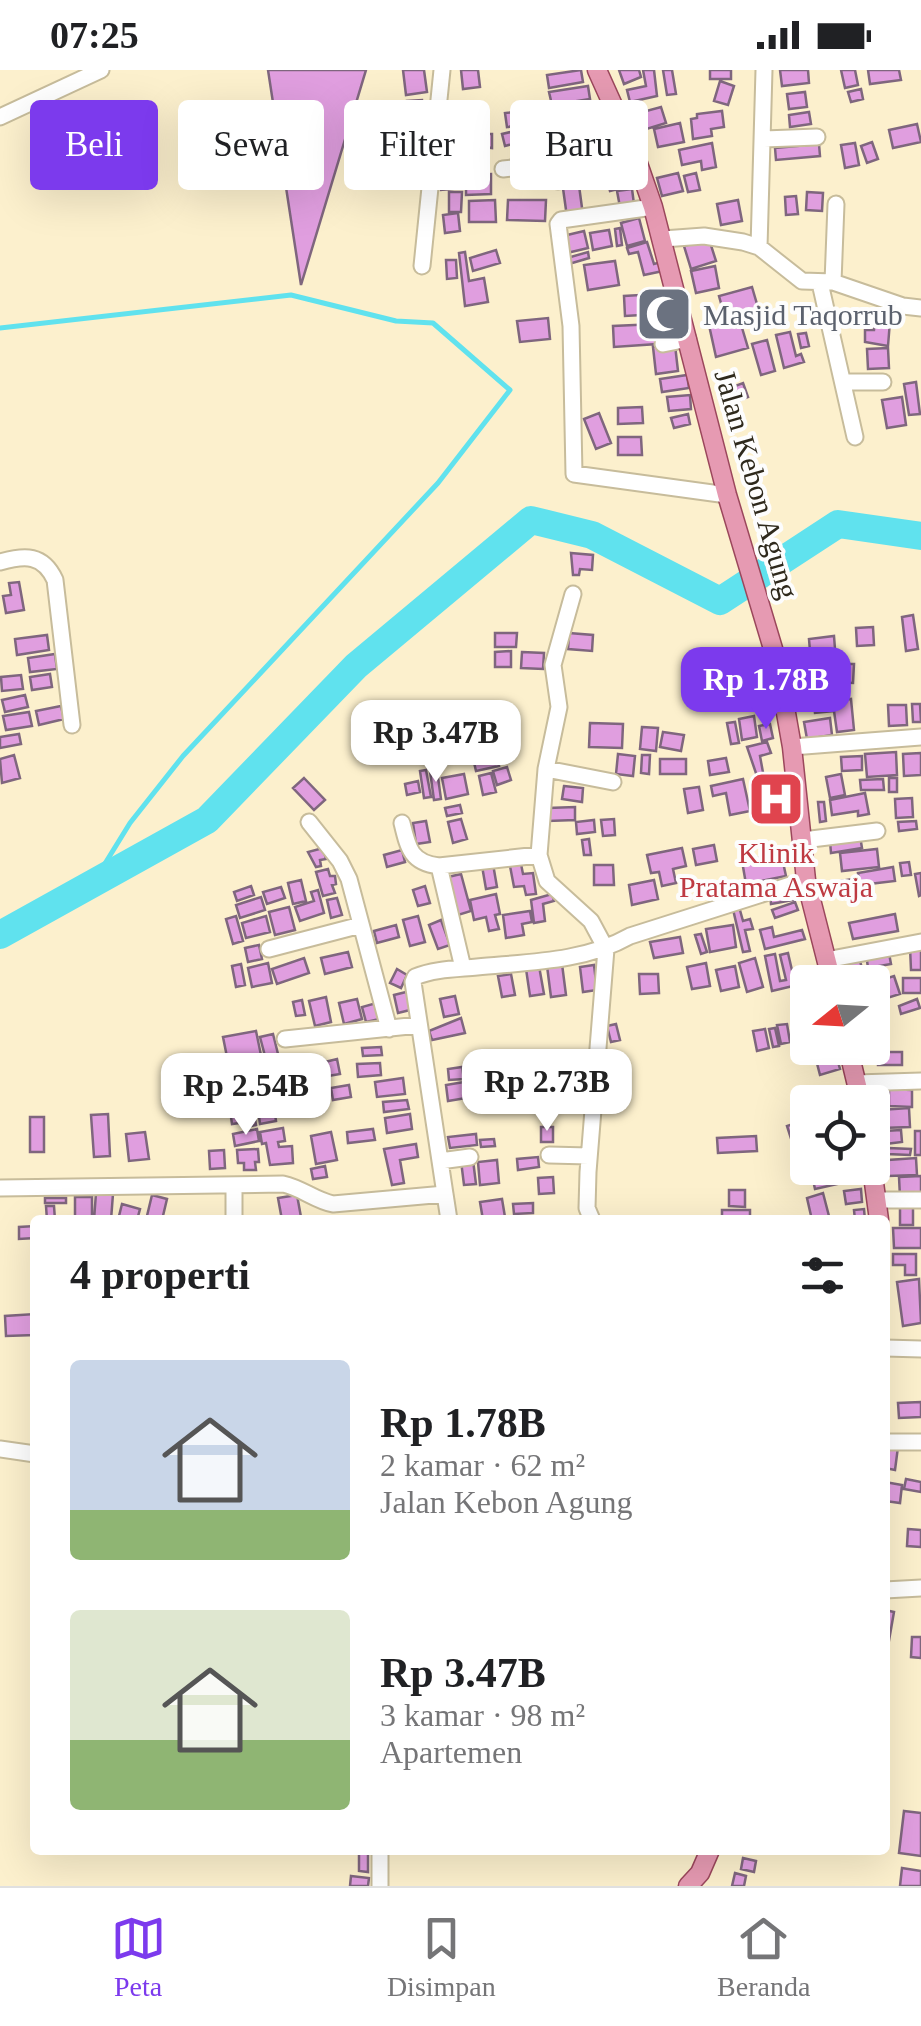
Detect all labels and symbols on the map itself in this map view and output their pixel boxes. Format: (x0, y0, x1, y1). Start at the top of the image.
mosque icon: Masjid Taqorrub (634, 284, 694, 344)
place label: Masjid Taqorrub (703, 298, 903, 331)
street label: Jalan Kebon Agung (709, 366, 805, 602)
pin: Rp 1.78B (663, 647, 869, 732)
pin: Rp 3.47B (333, 700, 539, 785)
hospital icon: Klinik Pratama Aswaja (746, 769, 806, 829)
place label: Klinik Pratama Aswaja (679, 836, 873, 903)
north arrow (790, 965, 890, 1065)
pin: Rp 2.73B (444, 1049, 650, 1134)
pin: Rp 2.54B (143, 1053, 349, 1138)

